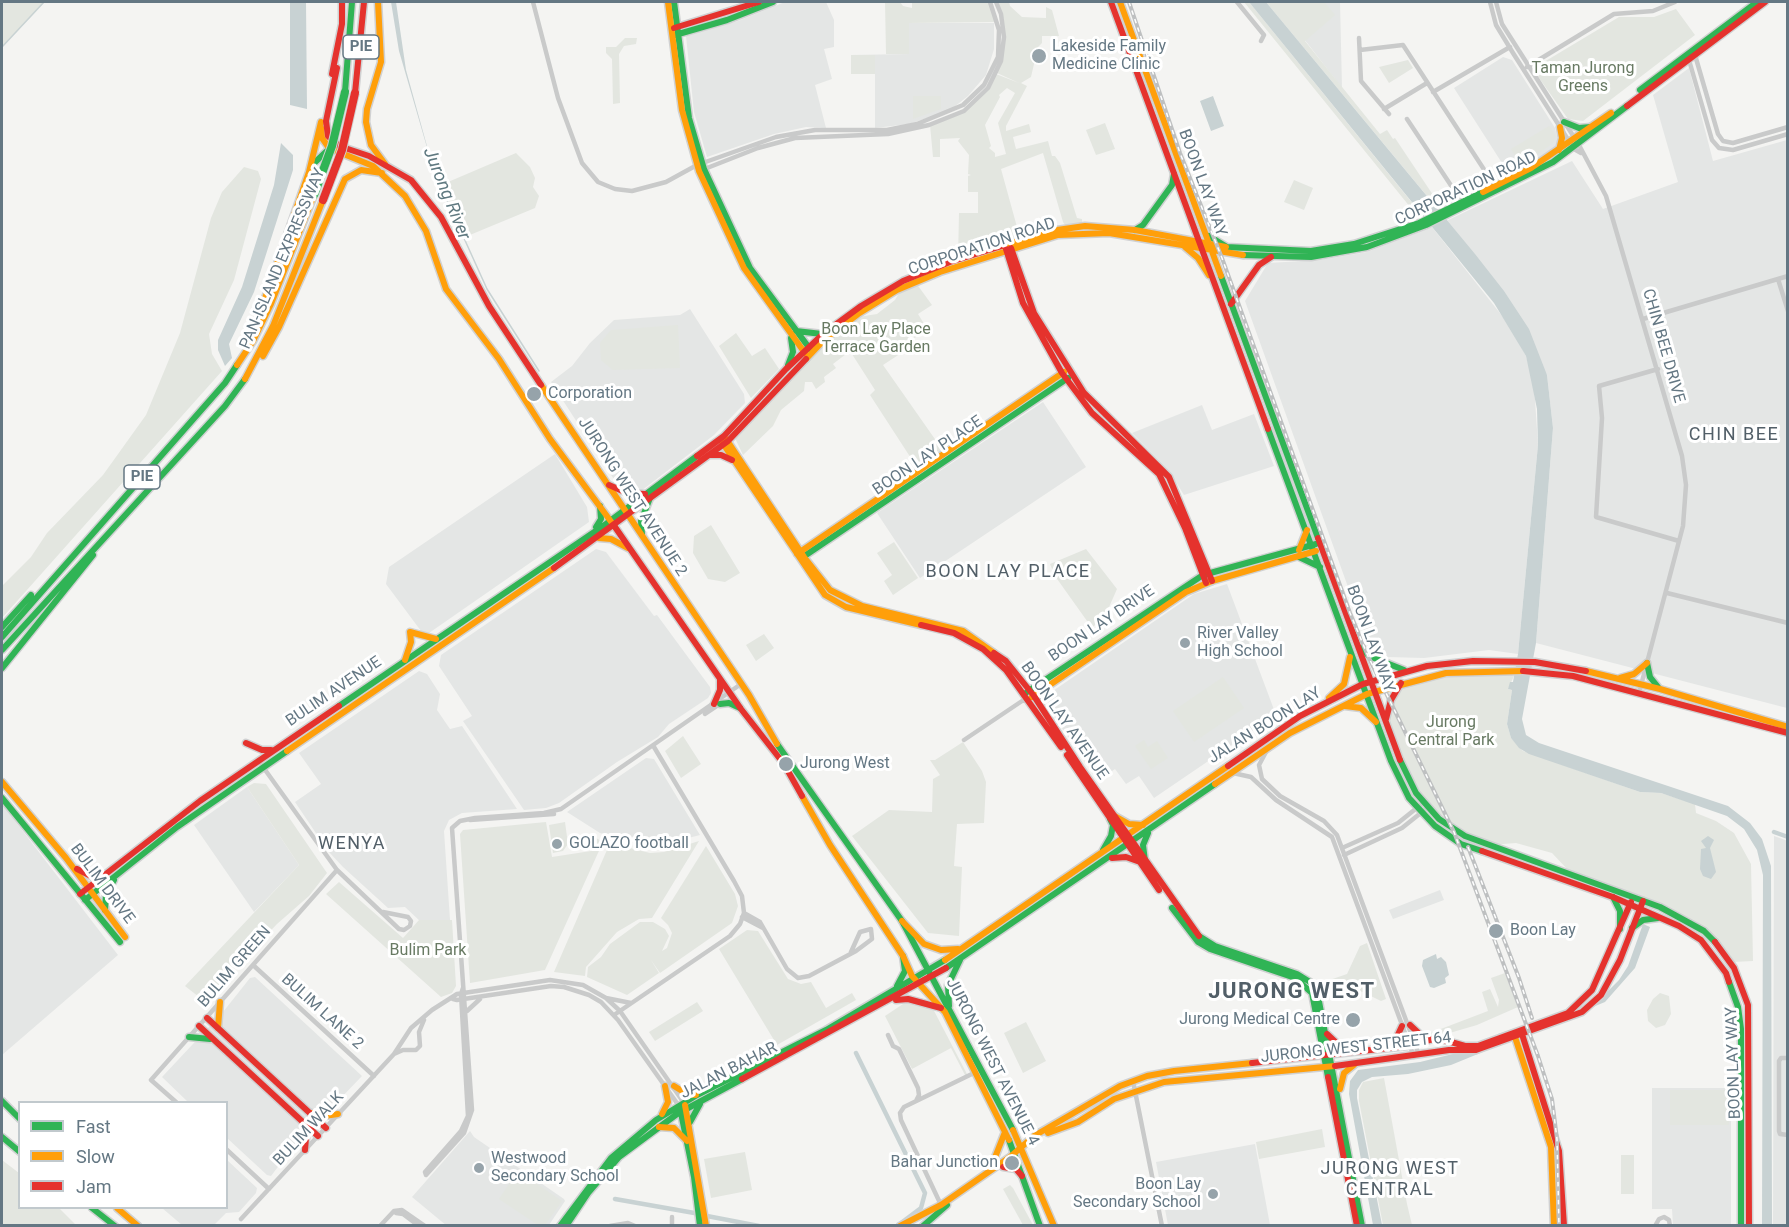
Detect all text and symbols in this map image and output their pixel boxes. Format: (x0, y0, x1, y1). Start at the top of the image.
road number: PIE (343, 35, 379, 59)
place label: Lakeside Family Medicine Clinic (1052, 37, 1166, 75)
marker: Lakeside Family Medicine Clinic (1030, 47, 1048, 65)
park label: Taman Jurong Greens (1532, 59, 1634, 97)
street label: BOON LAY WAY (1174, 127, 1230, 239)
water label: Jurong River (418, 145, 474, 243)
street label: CORPORATION ROAD (1392, 148, 1540, 230)
street label: PAN-ISLAND EXPRESSWAY (236, 166, 330, 352)
street label: CORPORATION ROAD (906, 214, 1058, 280)
street label: CHIN BEE DRIVE (1638, 287, 1688, 405)
park label: Boon Lay Place Terrace Garden (821, 320, 931, 358)
place label: Corporation (548, 384, 632, 404)
marker: Corporation (525, 385, 543, 403)
street label: BOON LAY PLACE (870, 412, 986, 500)
street label: JURONG WEST AVENUE 2 (573, 414, 691, 580)
district label: CHIN BEE (1689, 424, 1779, 446)
road number: PIE (124, 465, 160, 489)
district label: BOON LAY PLACE (925, 561, 1091, 583)
street label: BOON LAY DRIVE (1045, 582, 1159, 666)
street label: BOON LAY WAY (1342, 583, 1398, 695)
place label: River Valley High School (1197, 624, 1283, 662)
marker: River Valley High School (1178, 636, 1192, 650)
street label: BULIM AVENUE (283, 653, 385, 731)
street label: BOON LAY AVENUE (1016, 658, 1112, 784)
street label: JALAN BOON LAY (1205, 684, 1325, 768)
park label: Jurong Central Park (1408, 713, 1494, 751)
place label: Jurong West (800, 754, 890, 774)
marker: Jurong West (777, 755, 795, 773)
district label: WENYA (318, 833, 386, 855)
place label: GOLAZO football (569, 834, 689, 854)
marker: GOLAZO football (550, 837, 564, 851)
street label: BULIM DRIVE (66, 840, 138, 928)
place label: Boon Lay (1510, 921, 1576, 941)
street label: BULIM GREEN (194, 922, 276, 1012)
marker: Boon Lay (1487, 922, 1505, 940)
park label: Bulim Park (390, 941, 466, 961)
street label: BULIM LANE 2 (277, 970, 367, 1054)
street label: JURONG WEST AVENUE 4 (941, 975, 1043, 1149)
district label: JURONG WEST (1208, 979, 1376, 1005)
street label: BOON LAY WAY (1722, 1006, 1746, 1120)
place label: Jurong Medical Centre (1179, 1010, 1340, 1030)
marker: Jurong Medical Centre (1344, 1011, 1362, 1029)
street label: JURONG WEST STREET 64 (1260, 1028, 1452, 1068)
street label: JALAN BAHAR (677, 1038, 781, 1104)
street label: BULIM WALK (270, 1088, 348, 1170)
legend (18, 1101, 228, 1209)
text: Fast (76, 1116, 111, 1137)
text: Slow (76, 1146, 115, 1167)
place label: Westwood Secondary School (491, 1149, 619, 1187)
place label: Bahar Junction (890, 1153, 998, 1173)
marker: Bahar Junction (1003, 1154, 1021, 1172)
district label: JURONG WEST CENTRAL (1321, 1158, 1459, 1200)
marker: Westwood Secondary School (472, 1161, 486, 1175)
place label: Boon Lay Secondary School (1073, 1175, 1201, 1213)
text: Jam (76, 1176, 112, 1197)
marker: Boon Lay Secondary School (1206, 1187, 1220, 1201)

